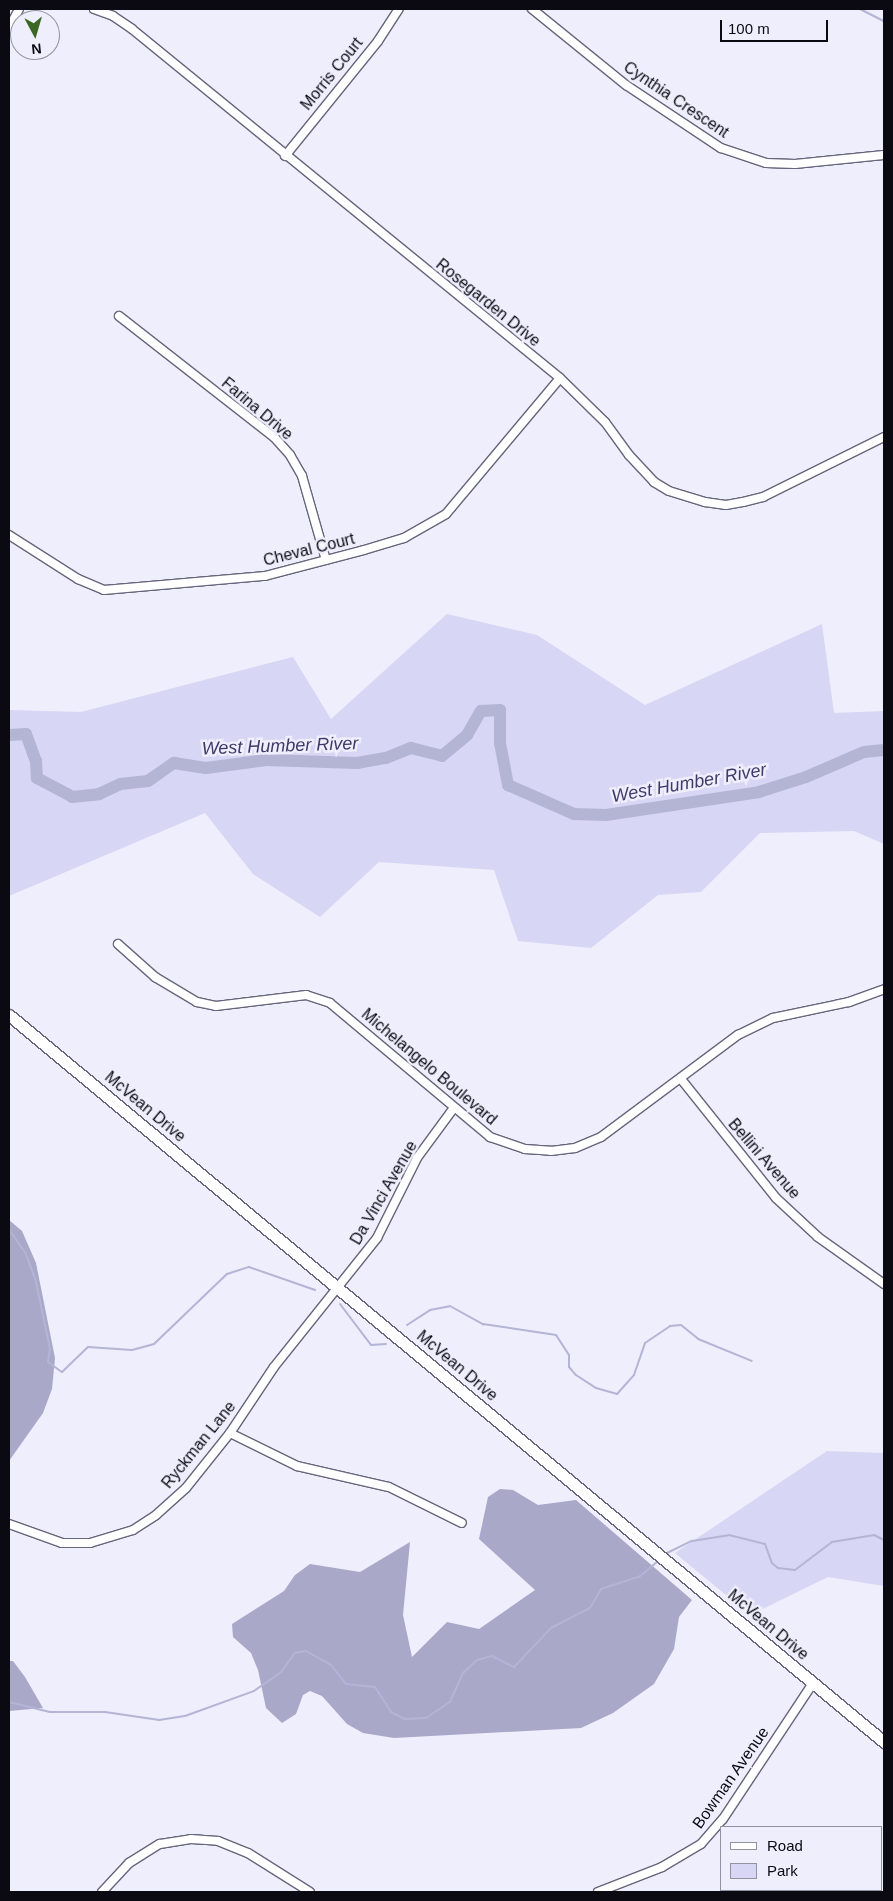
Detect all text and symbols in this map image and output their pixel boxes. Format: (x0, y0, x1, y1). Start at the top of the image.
north arrow (10, 10, 60, 60)
scale bar (723, 10, 830, 42)
text: 100 m (728, 20, 770, 37)
street label: Morris Court (297, 34, 367, 114)
text: N (31, 40, 42, 57)
street label: Cynthia Crescent (620, 58, 732, 142)
street label: Rosegarden Drive (432, 255, 544, 351)
street label: Farina Drive (217, 374, 297, 444)
street label: Cheval Court (261, 529, 357, 571)
water label: West Humber River (201, 732, 359, 760)
water label: West Humber River (610, 759, 768, 807)
street label: Michelangelo Boulevard (357, 1005, 501, 1129)
street label: McVean Drive (101, 1068, 189, 1146)
street label: Bellini Avenue (724, 1115, 804, 1203)
street label: Da Vinci Avenue (346, 1137, 422, 1249)
street label: McVean Drive (413, 1327, 501, 1405)
street label: Ryckman Lane (158, 1397, 240, 1493)
street label: McVean Drive (724, 1586, 812, 1664)
street label: Bowman Avenue (689, 1723, 773, 1833)
legend (720, 1826, 883, 1891)
text: Road (767, 1837, 803, 1854)
text: Park (767, 1862, 798, 1879)

